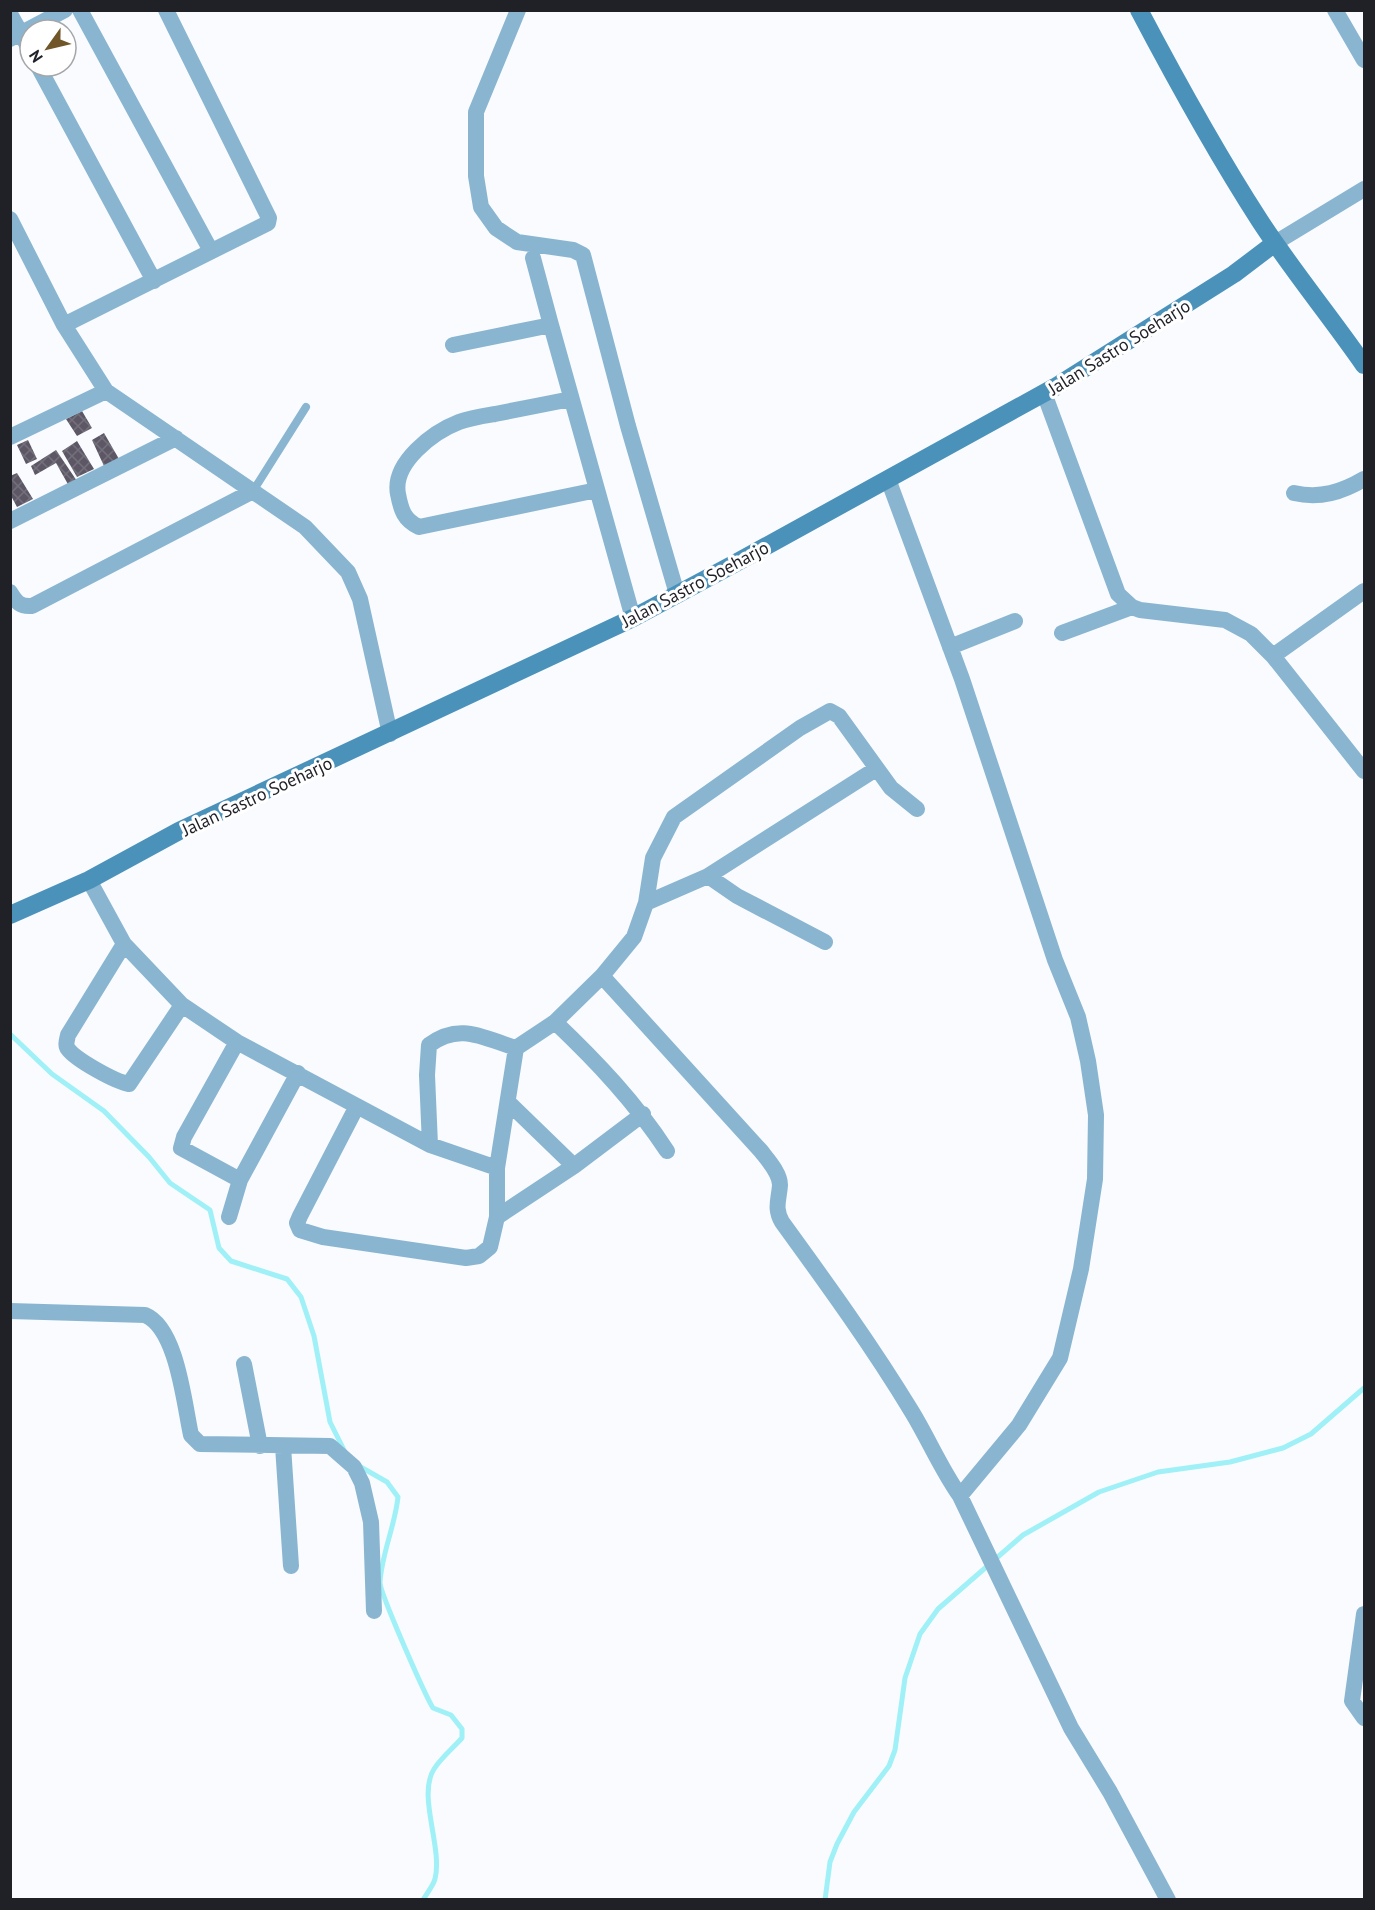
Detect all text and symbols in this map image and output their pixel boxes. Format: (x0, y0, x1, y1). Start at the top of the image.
north arrow (18, 18, 78, 78)
text: N (24, 46, 47, 66)
street label: Jalan Sastro Soeharjo (1043, 294, 1194, 401)
street label: Jalan Sastro Soeharjo (617, 535, 773, 633)
street label: Jalan Sastro Soeharjo (177, 751, 336, 841)

